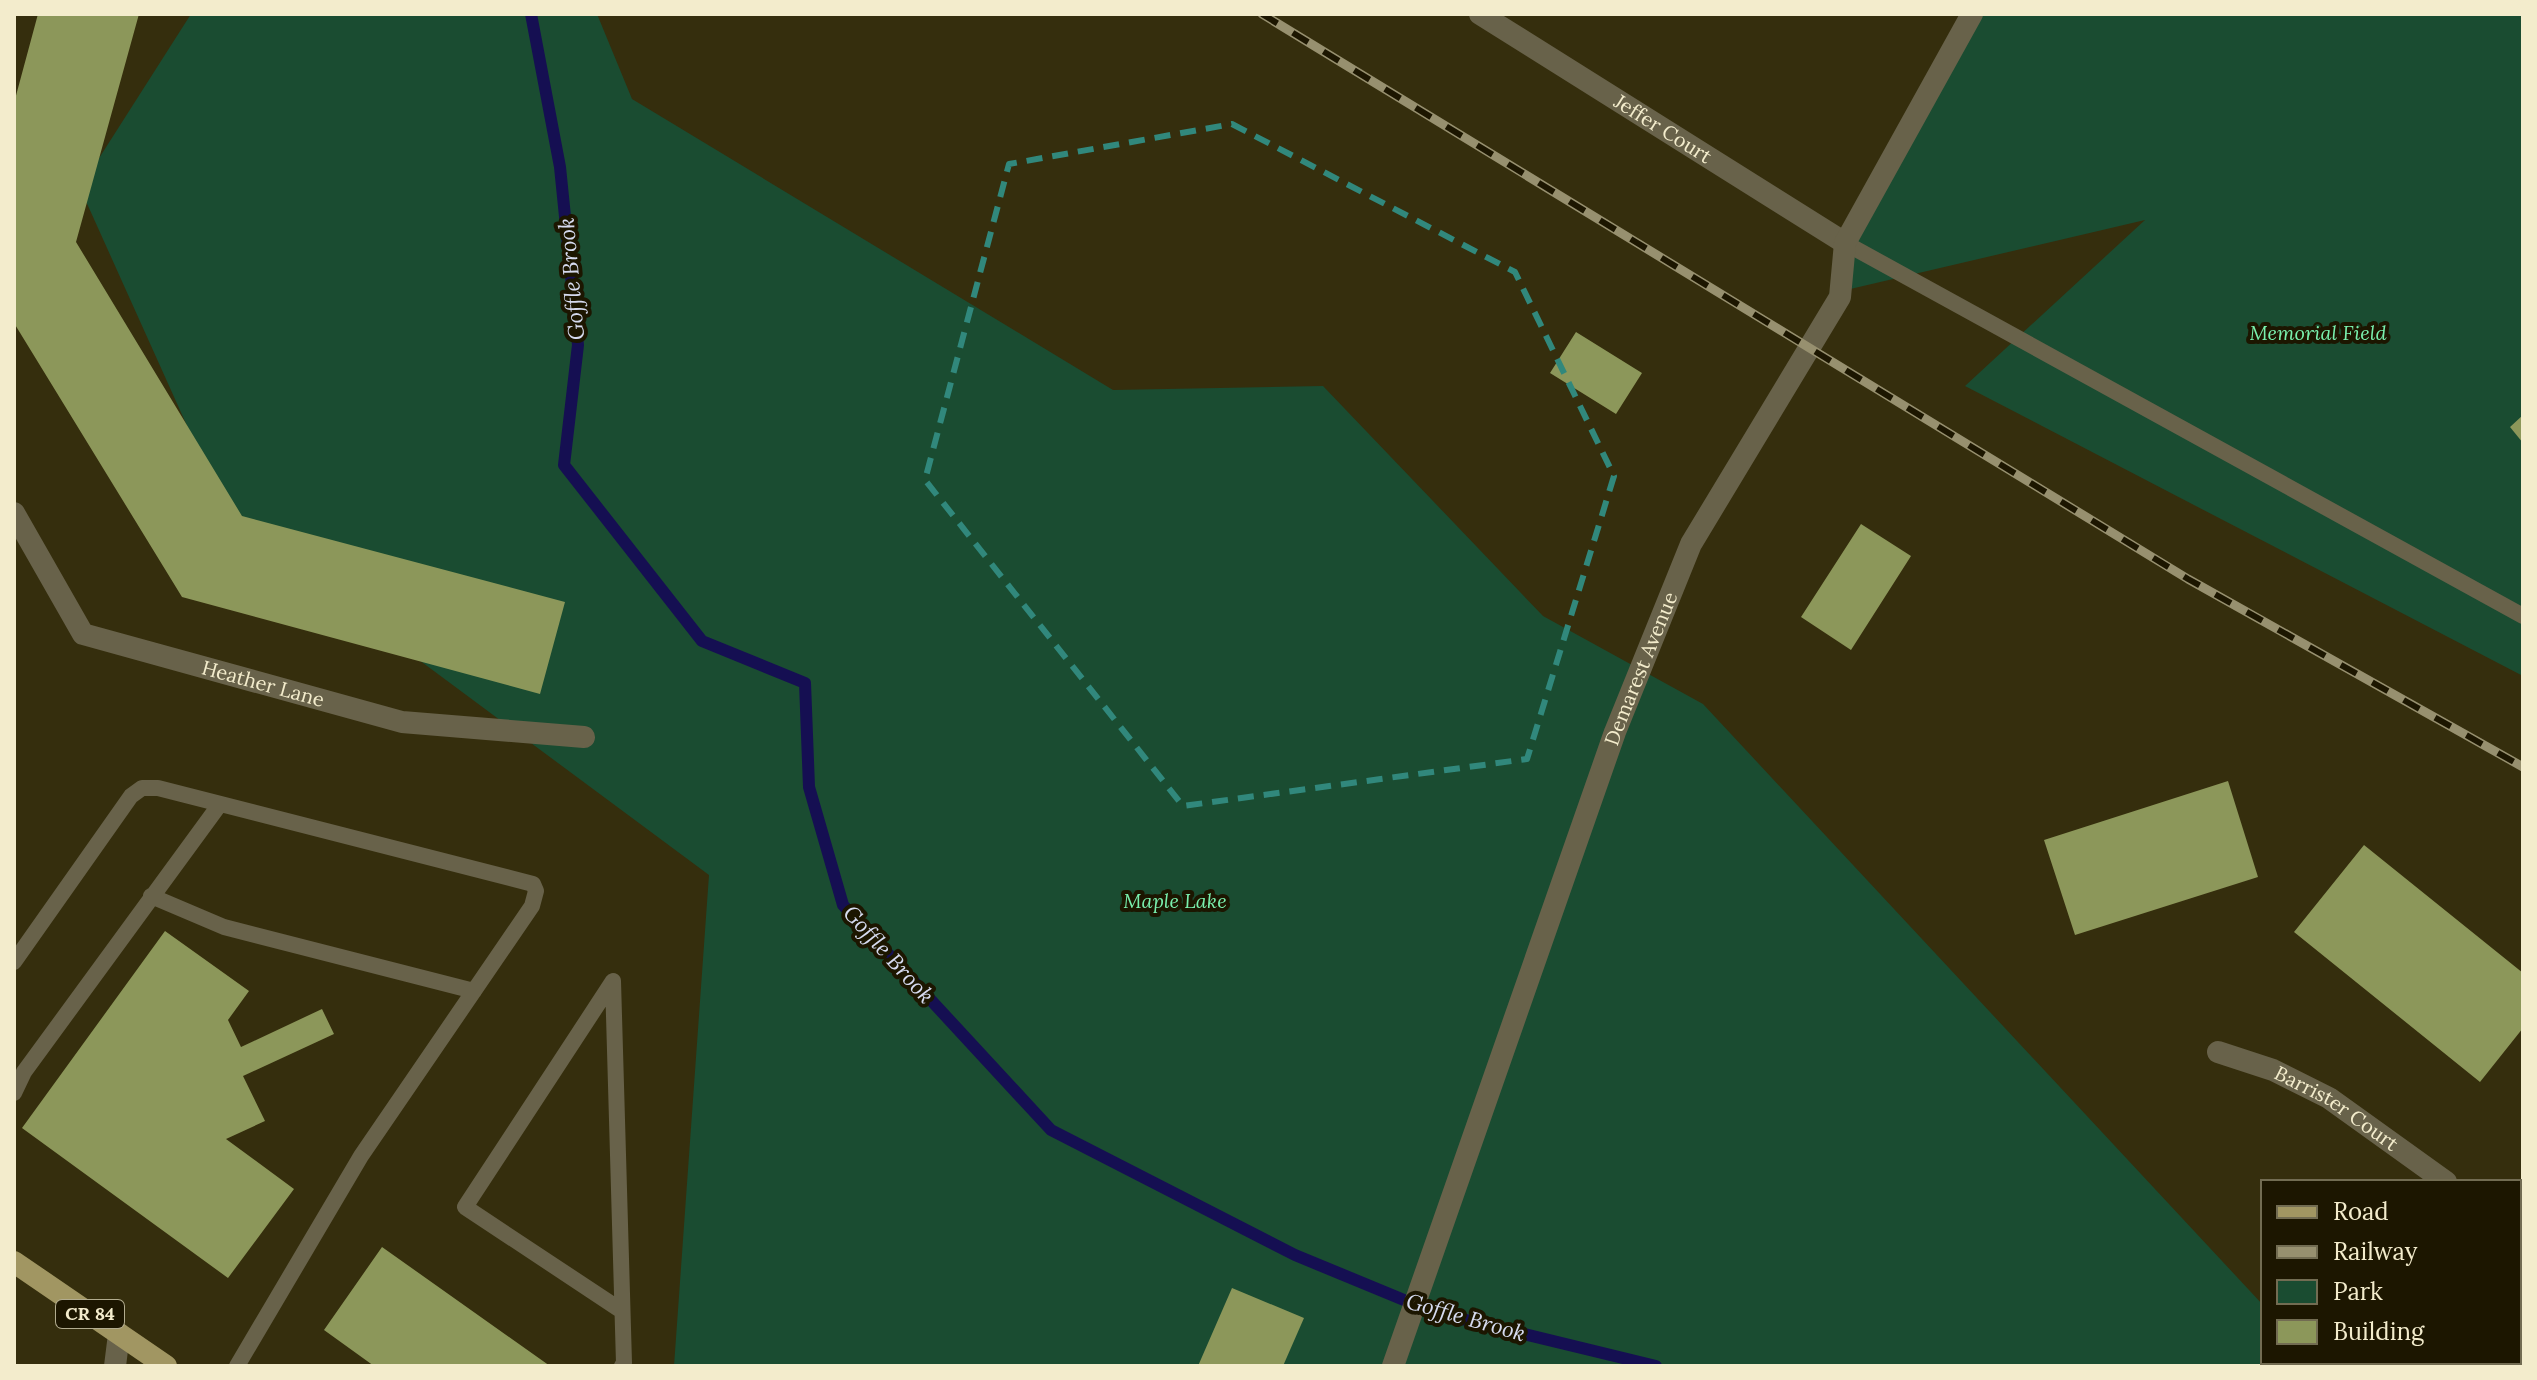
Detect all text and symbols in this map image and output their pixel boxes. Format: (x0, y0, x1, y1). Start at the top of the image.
street label: Jeffer Court (1609, 88, 1717, 168)
water label: Goffle Brook (552, 217, 590, 341)
park label: Memorial Field (2249, 320, 2387, 345)
street label: Demarest Avenue (1598, 588, 1682, 749)
street label: Heather Lane (199, 654, 327, 712)
park label: Maple Lake (1123, 888, 1227, 913)
water label: Goffle Brook (838, 899, 940, 1009)
street label: Barrister Court (2271, 1060, 2404, 1156)
legend (2261, 1180, 2521, 1364)
text: Road (2333, 1196, 2389, 1227)
text: Railway (2333, 1236, 2418, 1267)
text: Park (2333, 1276, 2383, 1307)
water label: Goffle Brook (1403, 1287, 1529, 1347)
road number: CR 84 (56, 1300, 124, 1328)
text: Building (2333, 1316, 2425, 1347)

